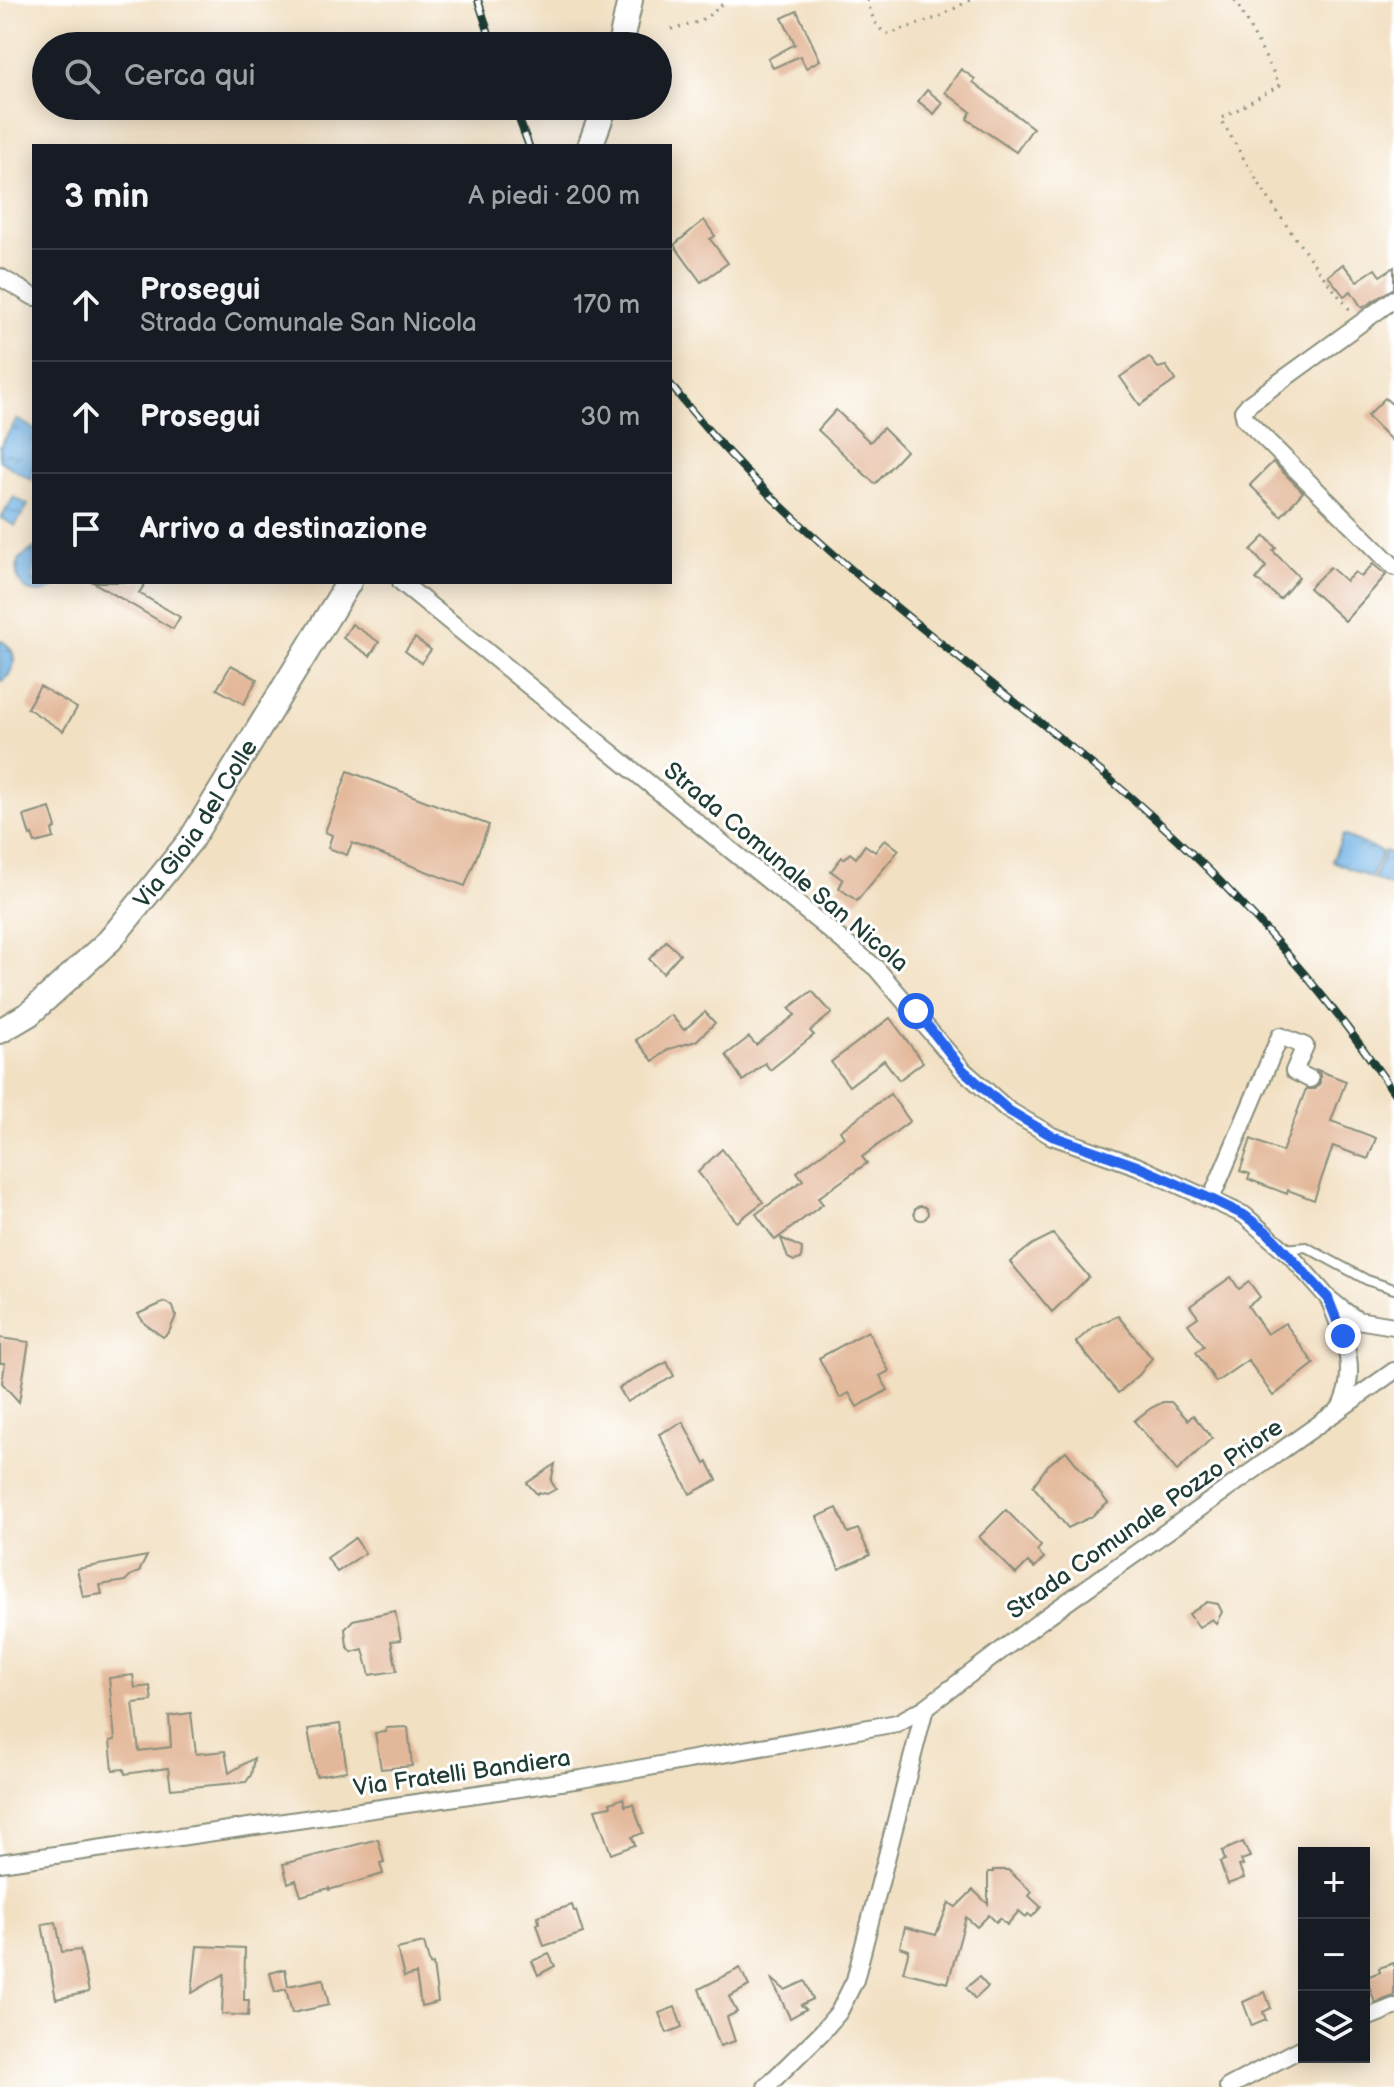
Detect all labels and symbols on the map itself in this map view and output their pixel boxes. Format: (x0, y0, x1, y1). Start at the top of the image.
street label: Via Gioia del Colle (127, 734, 263, 914)
street label: Strada Comunale San Nicola (658, 756, 914, 978)
route start (898, 993, 934, 1029)
route end (1325, 1318, 1361, 1354)
street label: Strada Comunale Pozzo Priore (1001, 1412, 1289, 1626)
street label: Via Fratelli Bandiera (351, 1743, 573, 1803)

